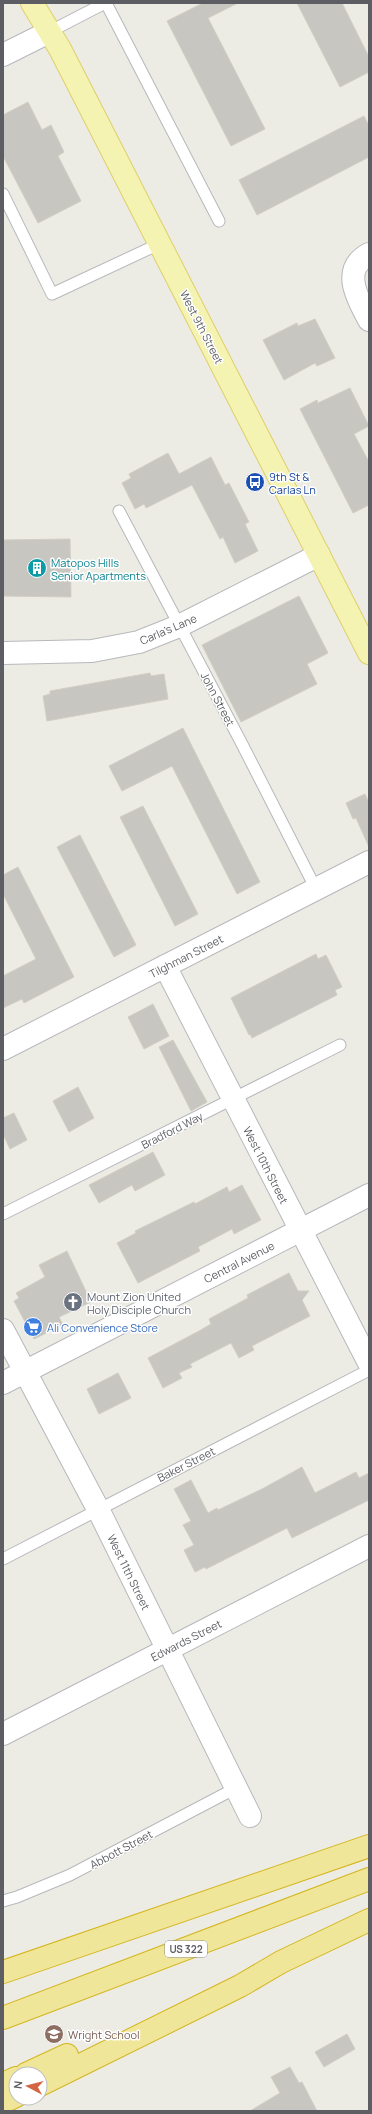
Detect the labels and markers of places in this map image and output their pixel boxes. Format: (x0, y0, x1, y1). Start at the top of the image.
place label: 9th St & Carlas Ln (269, 469, 316, 497)
bus stop icon: 9th St & Carlas Ln (244, 471, 266, 493)
place label: Matopos Hills Senior Apartments (51, 555, 146, 583)
building icon: Matopos Hills Senior Apartments (26, 557, 48, 579)
place label: Mount Zion United Holy Disciple Church (87, 1289, 191, 1317)
church icon: Mount Zion United Holy Disciple Church (62, 1291, 84, 1313)
supermarket icon: Ali Convenience Store (22, 1316, 44, 1338)
place label: Ali Convenience Store (47, 1320, 159, 1335)
school or university icon: Wright School (43, 2023, 65, 2045)
place label: Wright School (68, 2027, 139, 2042)

